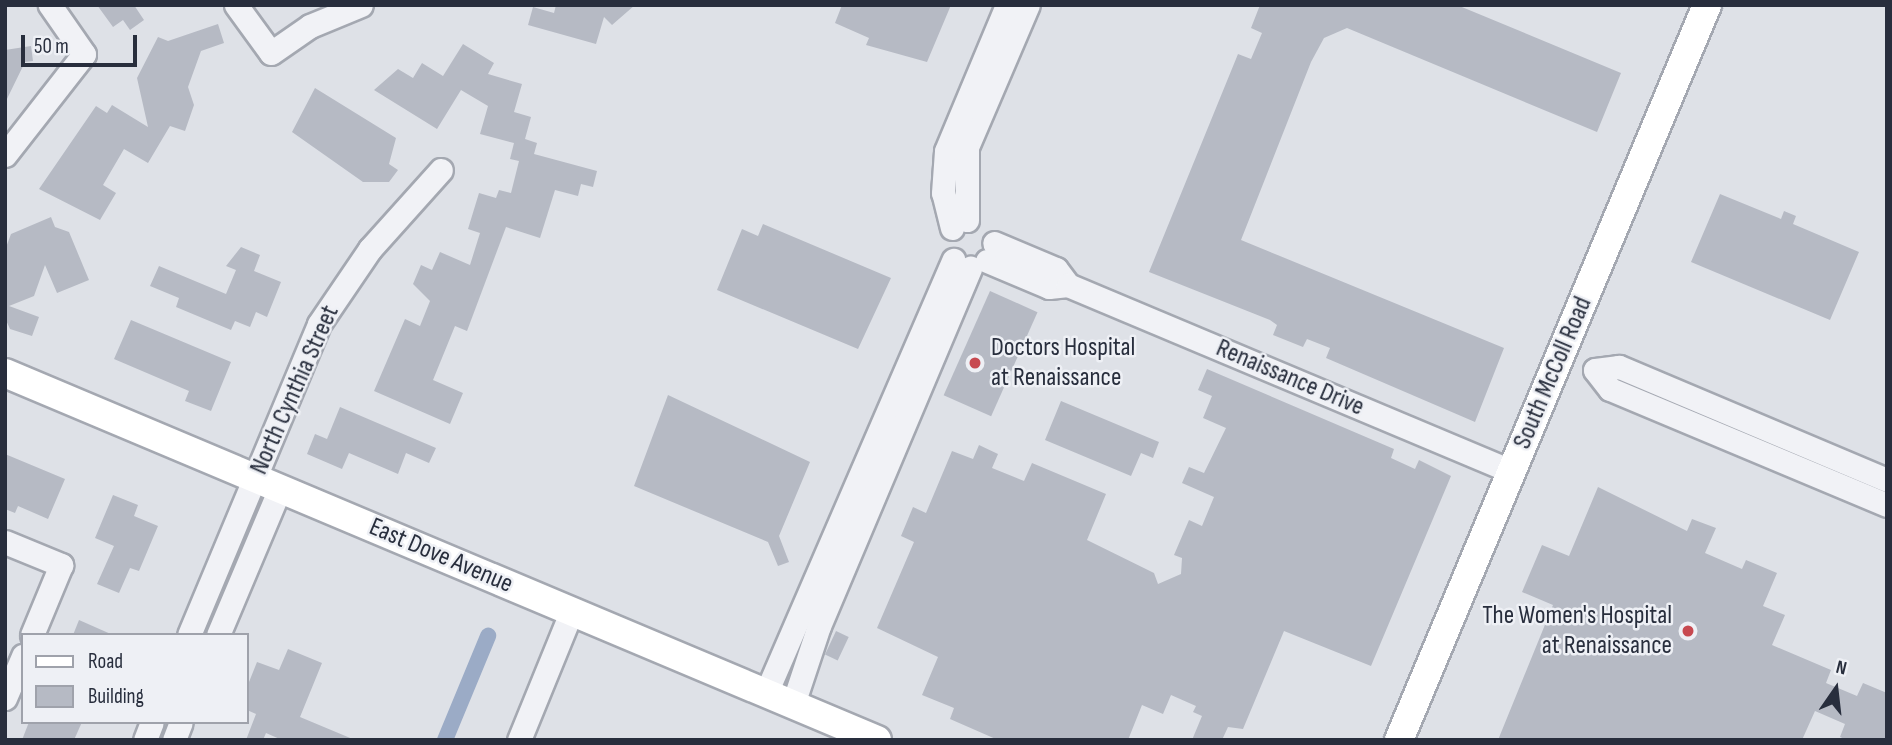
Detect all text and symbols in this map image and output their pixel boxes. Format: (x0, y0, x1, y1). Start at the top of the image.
scale bar (24, 21, 140, 65)
text: 50 m (34, 34, 69, 59)
street label: South McColl Road (1507, 292, 1599, 454)
street label: North Cynthia Street (244, 301, 346, 479)
place label: Doctors Hospital at Renaissance (991, 332, 1135, 394)
street label: Renaissance Drive (1211, 333, 1369, 423)
marker: Doctors Hospital at Renaissance (965, 353, 985, 373)
street label: East Dove Avenue (364, 512, 518, 600)
place label: The Women's Hospital at Renaissance (1482, 600, 1672, 662)
marker: The Women's Hospital at Renaissance (1678, 621, 1698, 641)
legend (21, 633, 248, 724)
text: Road (88, 649, 123, 674)
north arrow (1801, 654, 1871, 724)
text: N (1833, 656, 1849, 681)
text: Building (88, 684, 144, 709)

